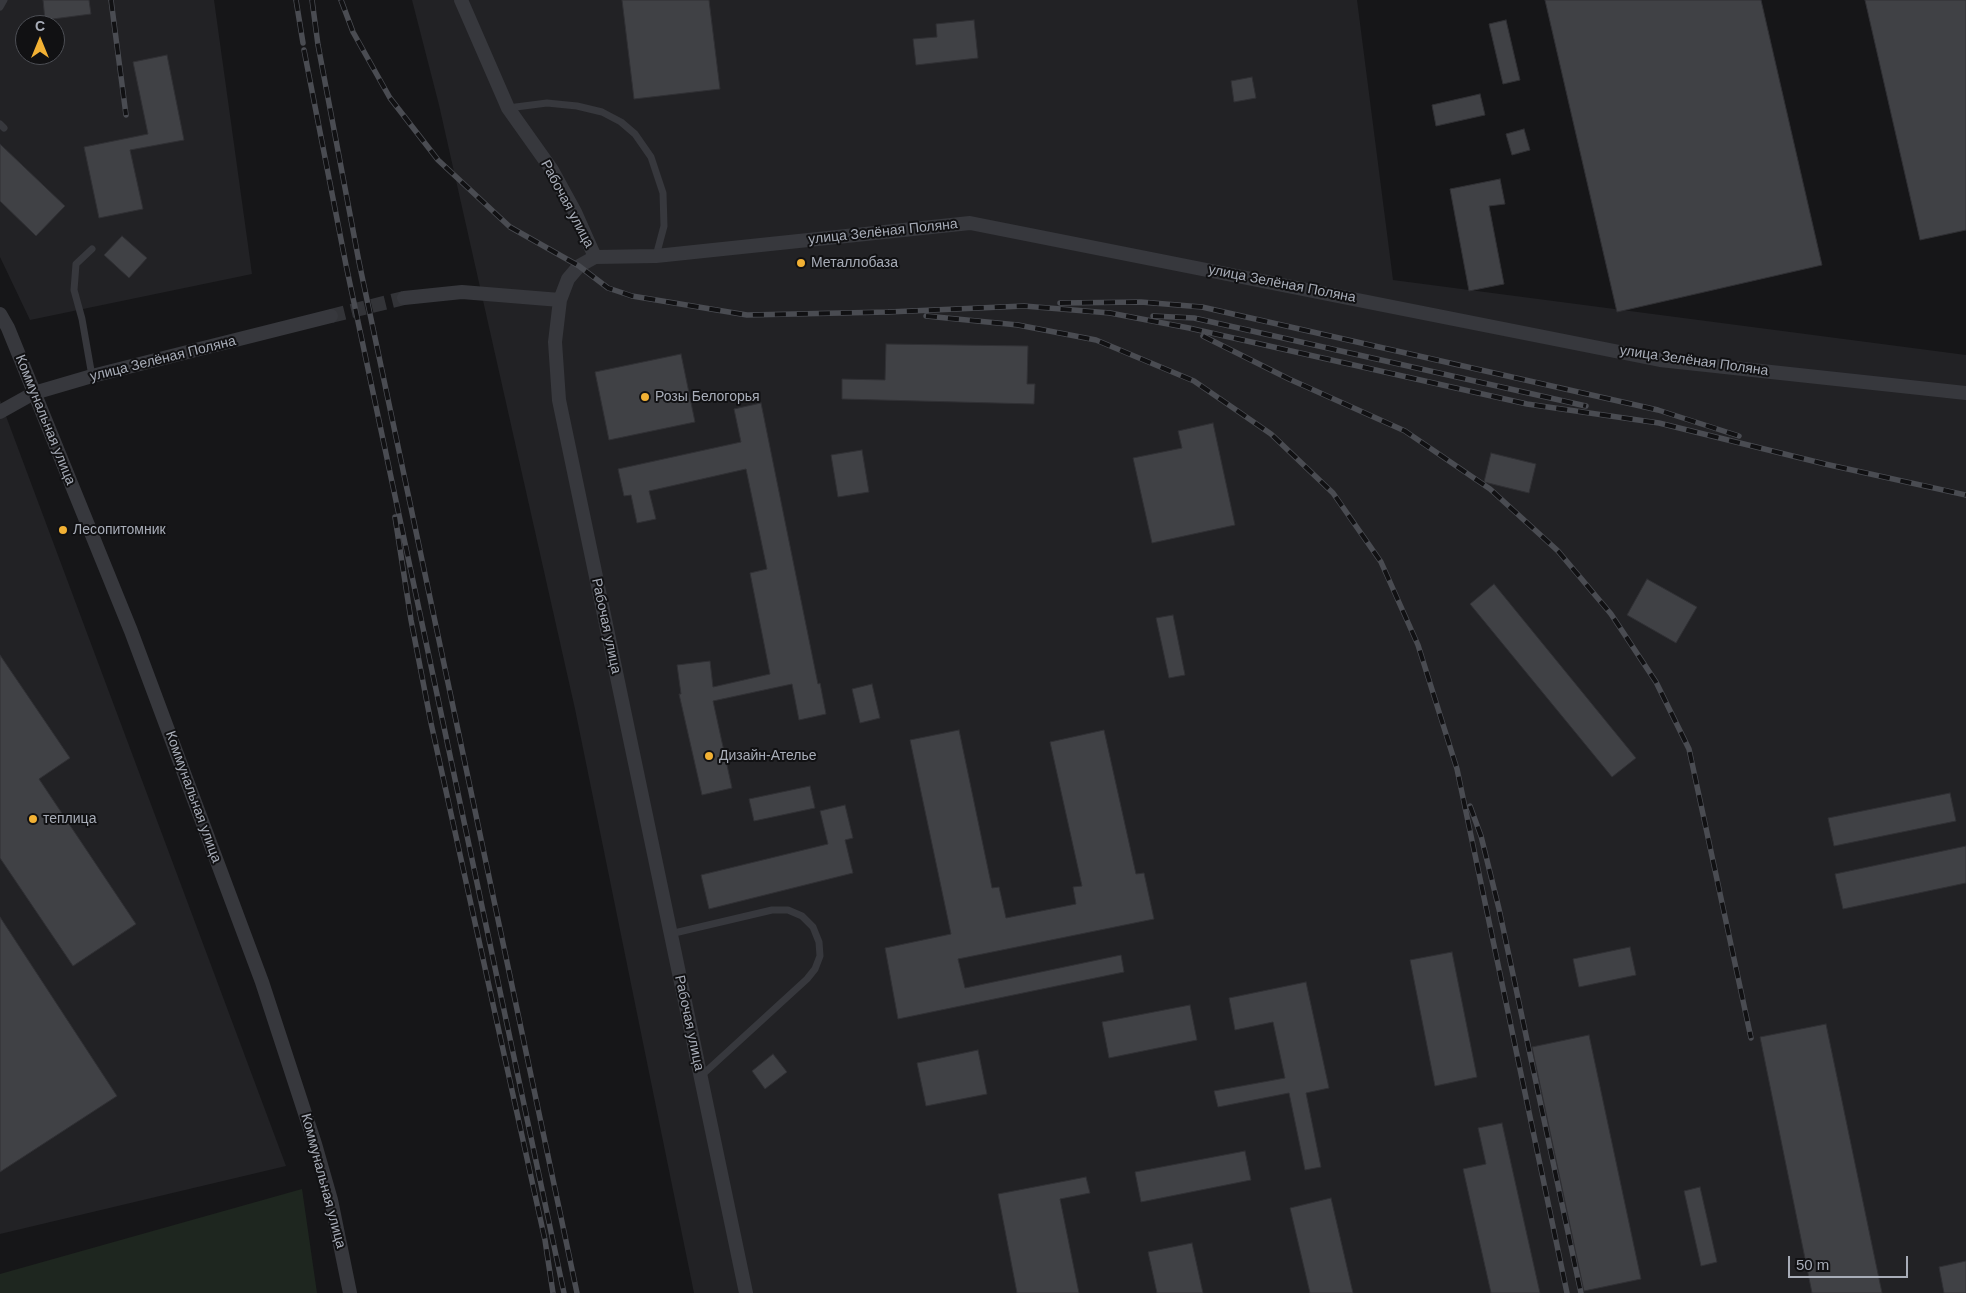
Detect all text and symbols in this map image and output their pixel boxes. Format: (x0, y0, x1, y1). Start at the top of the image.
north arrow (15, 15, 65, 65)
text: С (35, 18, 45, 34)
street label: Рабочая улица (537, 157, 597, 251)
street label: улица Зелёная Поляна (808, 216, 958, 248)
place label: Металлобаза (811, 255, 898, 271)
marker: Металлобаза (795, 257, 807, 269)
street label: улица Зелёная Поляна (1207, 261, 1357, 307)
street label: улица Зелёная Поляна (88, 333, 238, 385)
street label: улица Зелёная Поляна (1619, 342, 1769, 380)
street label: Коммунальная улица (11, 353, 79, 487)
place label: Розы Белогорья (655, 389, 760, 405)
marker: Розы Белогорья (639, 391, 651, 403)
place label: Лесопитомник (73, 522, 166, 538)
marker: Лесопитомник (57, 524, 69, 536)
street label: Рабочая улица (588, 577, 624, 675)
street label: Коммунальная улица (161, 729, 225, 865)
place label: Дизайн-Ателье (719, 748, 817, 764)
marker: Дизайн-Ателье (703, 750, 715, 762)
place label: теплица (43, 811, 96, 827)
marker: теплица (27, 813, 39, 825)
street label: Рабочая улица (671, 974, 707, 1072)
street label: Коммунальная улица (297, 1112, 349, 1250)
scale bar (1791, 1246, 1911, 1278)
text: 50 m (1796, 1256, 1829, 1273)

